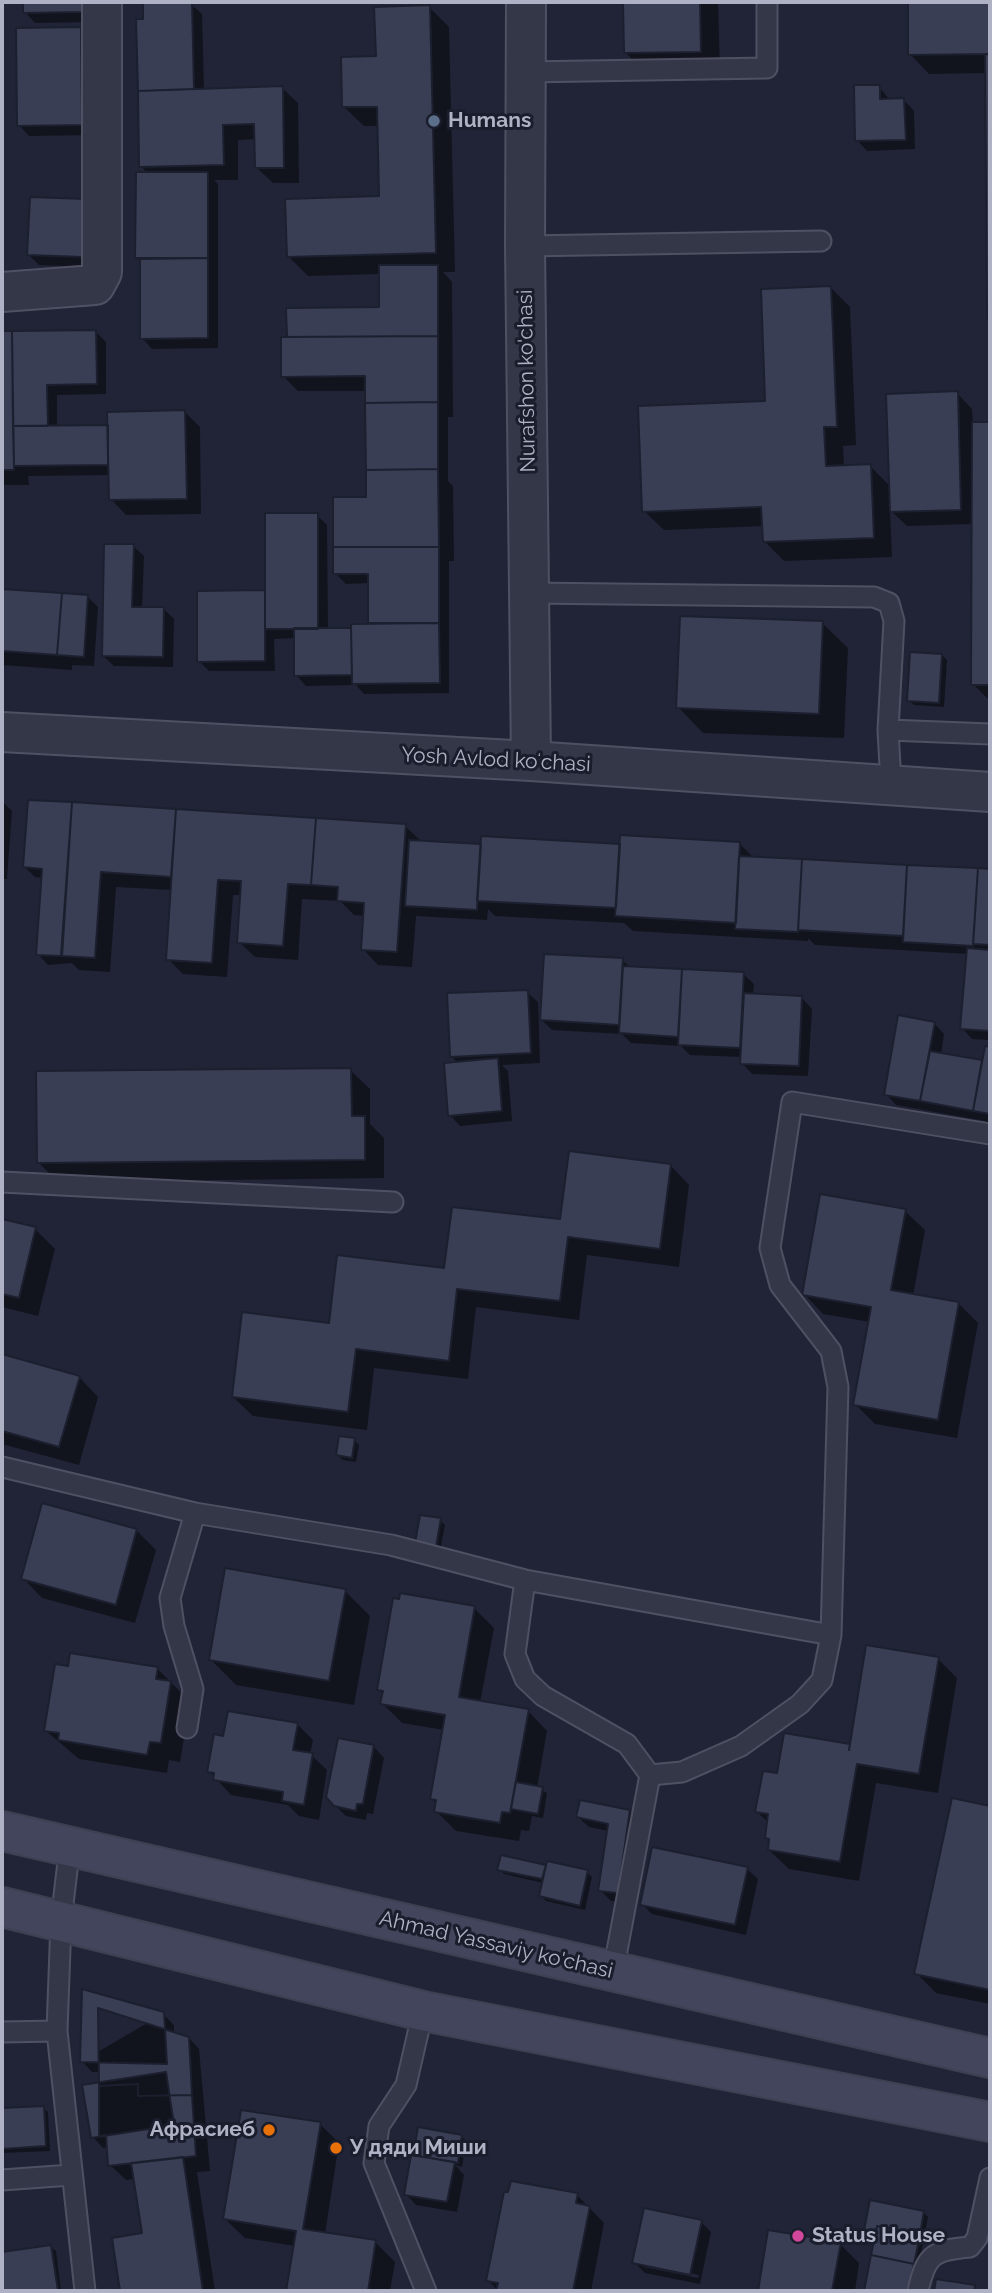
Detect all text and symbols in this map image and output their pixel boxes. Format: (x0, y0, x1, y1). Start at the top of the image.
place label: Humans (448, 108, 531, 134)
marker: Humans (426, 113, 442, 129)
street label: Nurafshon ko'chasi (513, 289, 541, 473)
street label: Yosh Avlod koʻchasi (401, 742, 591, 778)
street label: Ahmad Yassaviy ko'chasi (377, 1906, 615, 1984)
place label: Афрасиеб (150, 2117, 255, 2143)
marker: Афрасиеб (261, 2122, 277, 2138)
place label: У дяди Миши (350, 2135, 487, 2161)
marker: У дяди Миши (328, 2140, 344, 2156)
place label: Status House (812, 2223, 945, 2249)
marker: Status House (790, 2228, 806, 2244)

